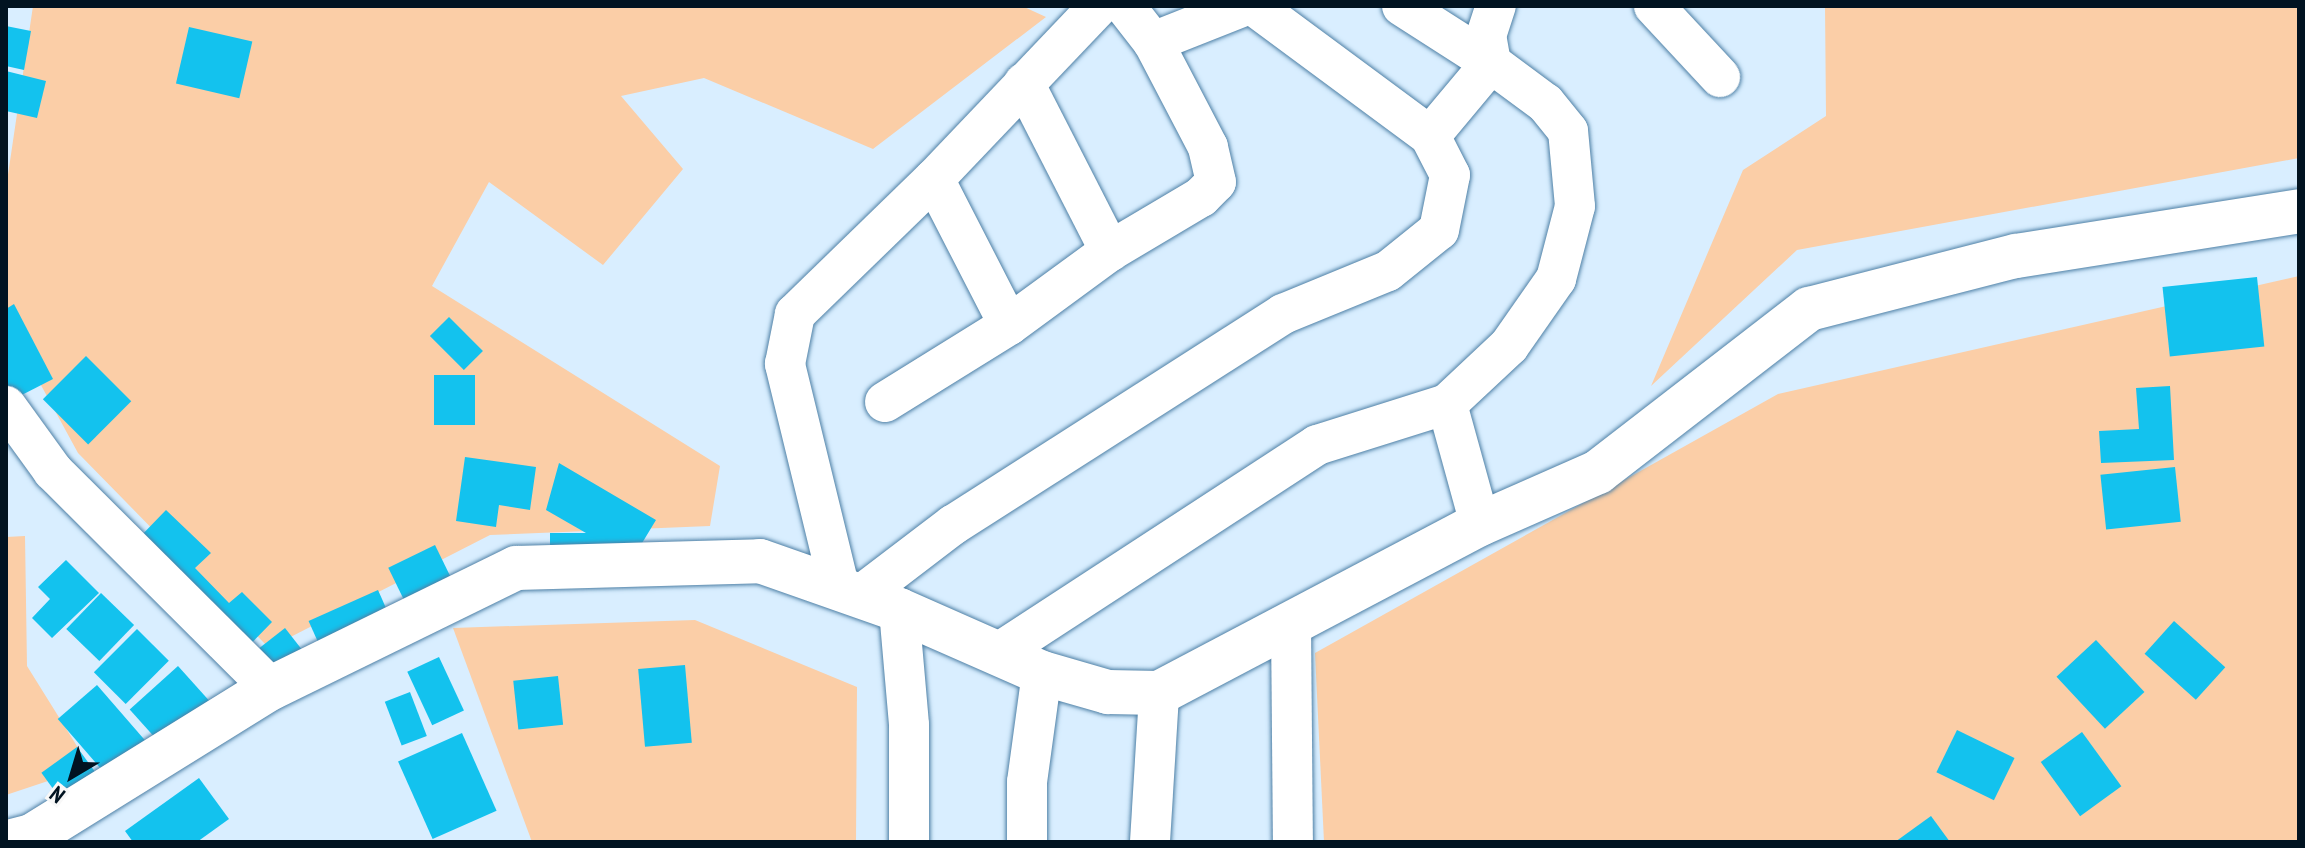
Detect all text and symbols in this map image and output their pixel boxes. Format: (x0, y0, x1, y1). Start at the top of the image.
north arrow (32, 736, 112, 816)
text: N (44, 780, 71, 810)

